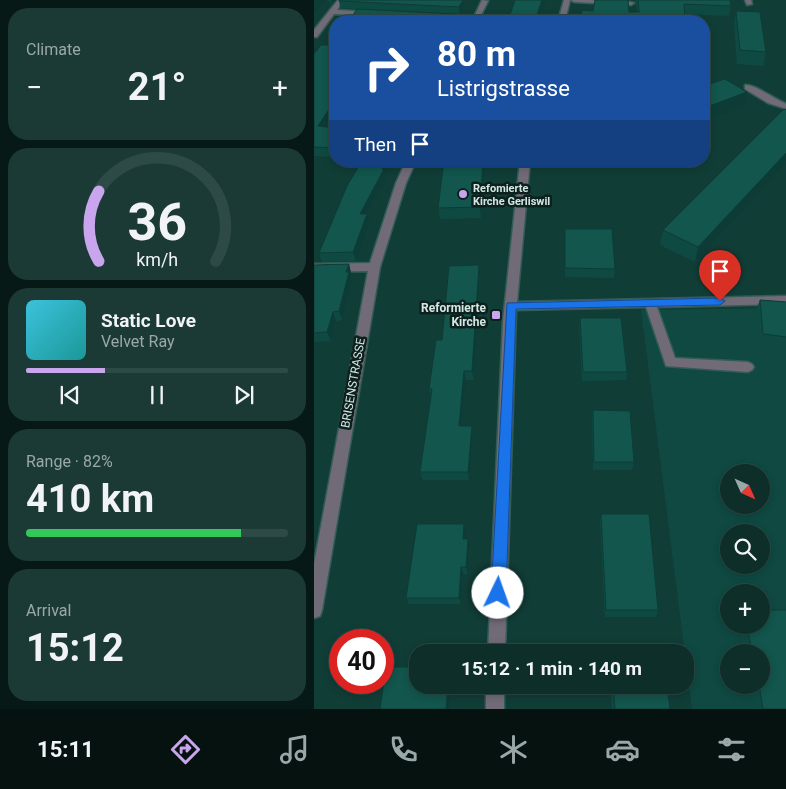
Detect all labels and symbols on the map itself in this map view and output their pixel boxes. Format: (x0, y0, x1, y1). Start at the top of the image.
place label: Refomierte Kirche Gerliswil (473, 182, 550, 208)
marker: Refomierte Kirche Gerliswil (457, 188, 469, 200)
pin (699, 250, 741, 301)
place label: Reformierte Kirche (421, 301, 487, 329)
marker: Reformierte Kirche (490, 309, 502, 321)
street label: BRISENSTRASSE (338, 337, 368, 429)
north arrow (720, 464, 770, 514)
position arrow (471, 566, 523, 618)
speed limit sign: 40 (329, 629, 394, 694)

